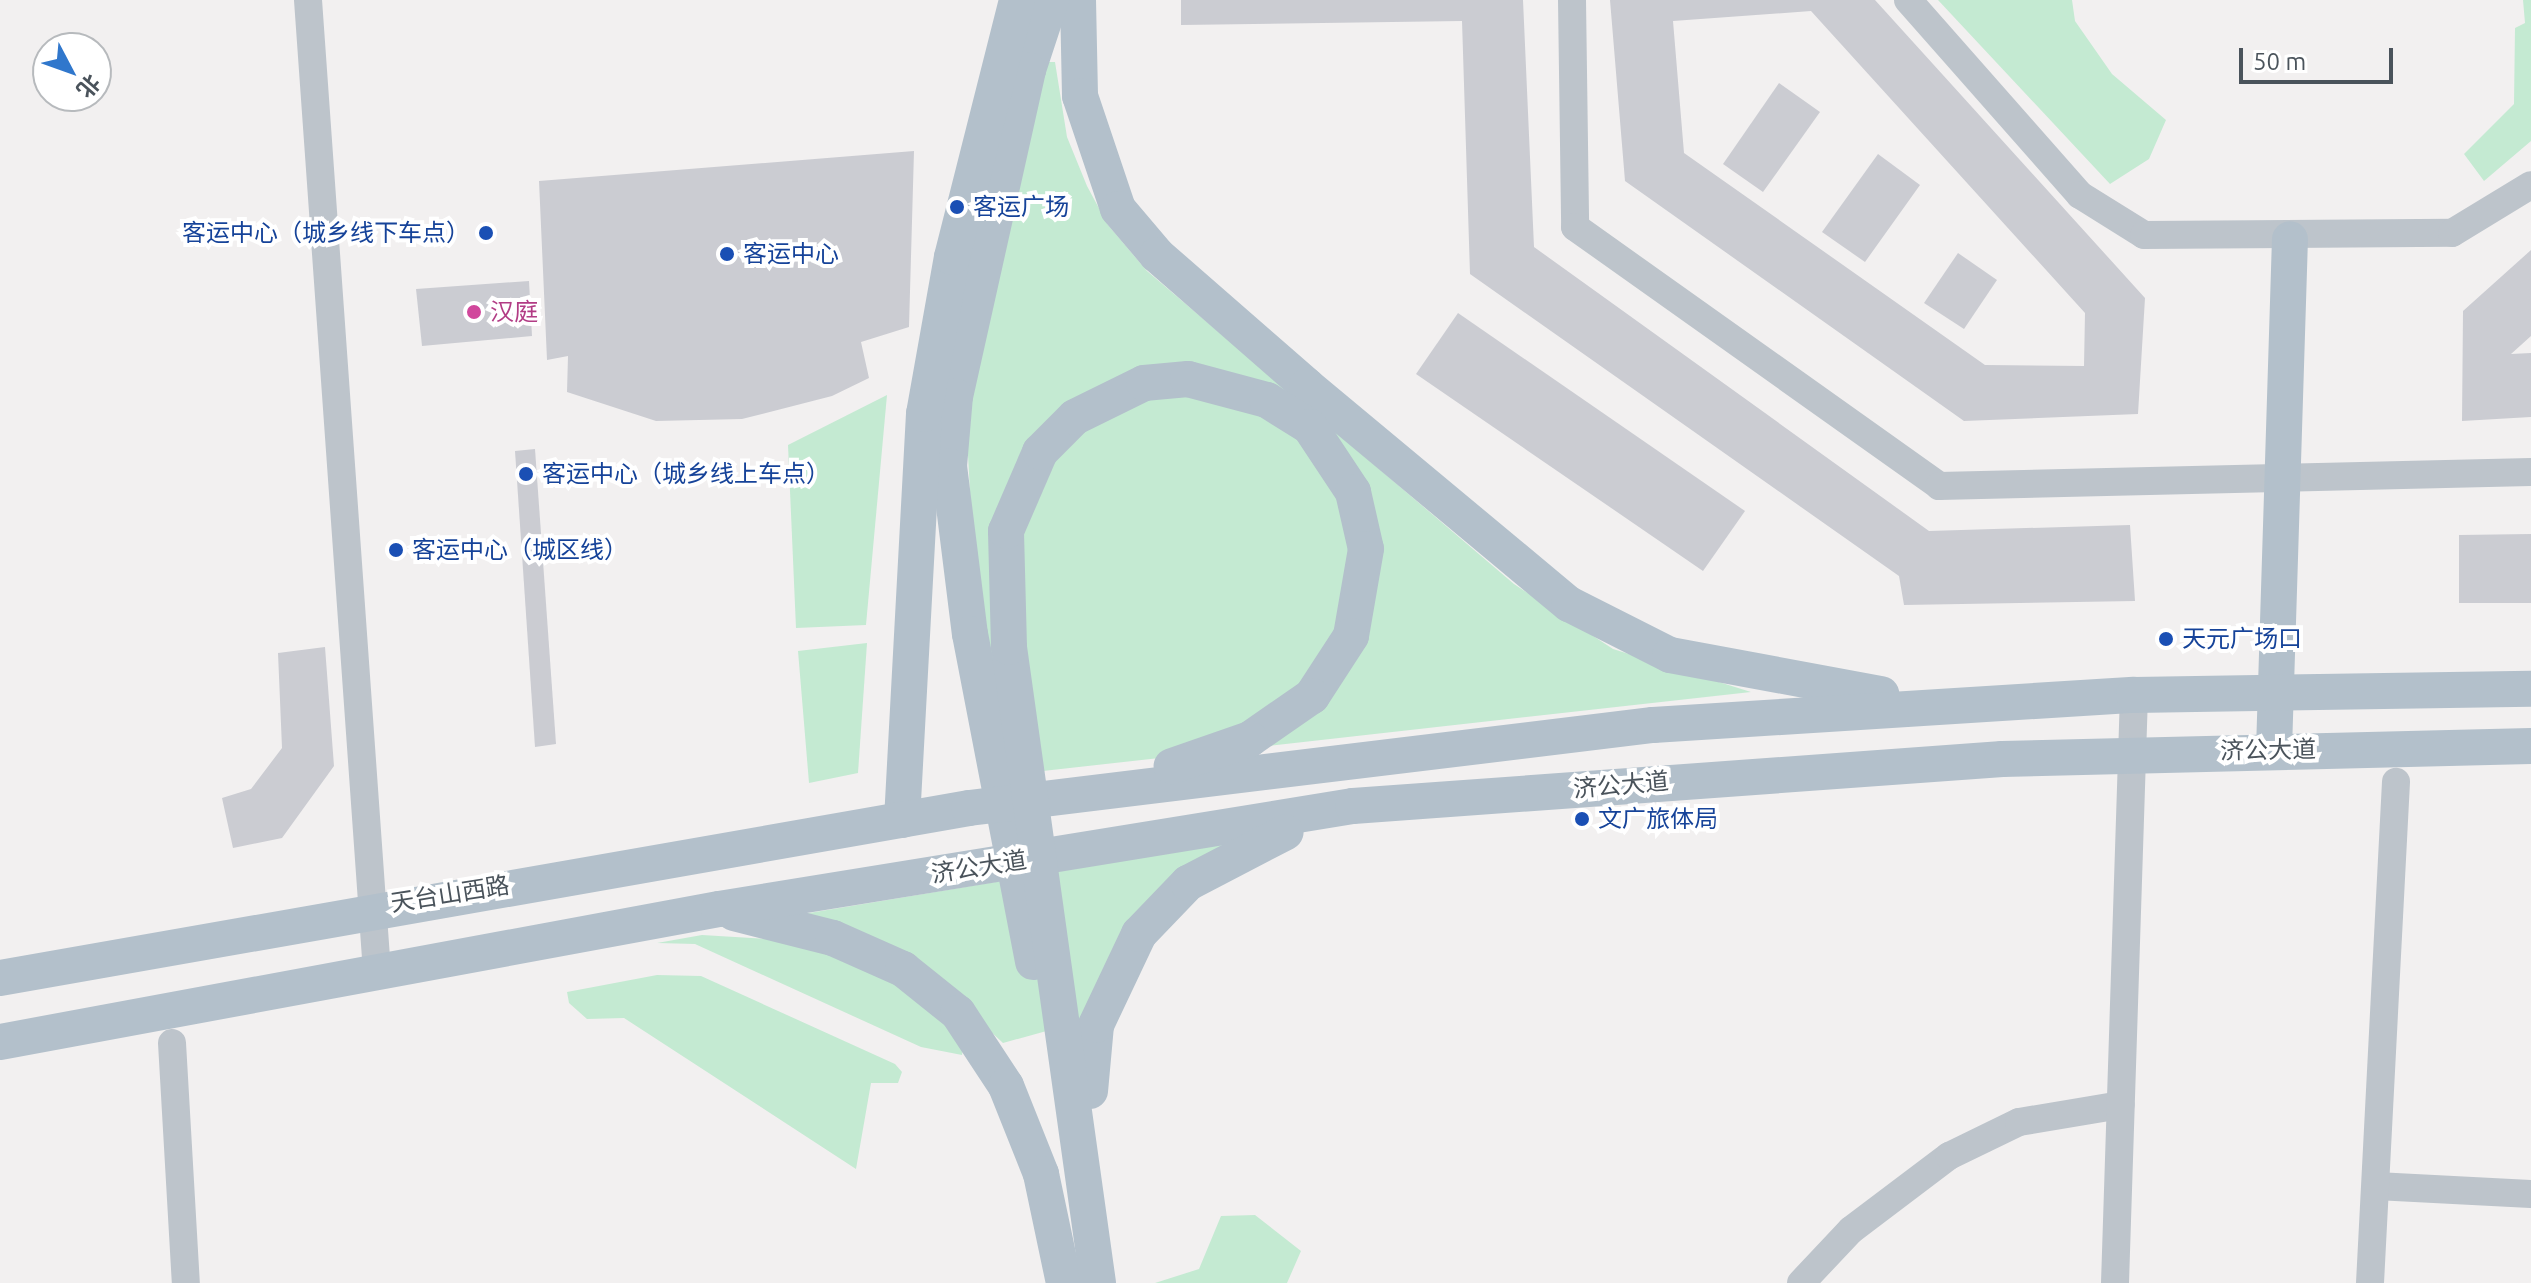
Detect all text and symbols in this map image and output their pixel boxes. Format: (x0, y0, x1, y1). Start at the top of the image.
north arrow (32, 32, 112, 112)
scale bar (2243, 32, 2397, 82)
text: 50 m (2253, 48, 2306, 75)
text: 北 (72, 70, 106, 103)
place label: 客运广场 (973, 193, 1069, 221)
marker: 客运广场 (948, 198, 966, 216)
place label: 客运中心（城乡线下车点） (182, 219, 470, 247)
marker: 客运中心（城乡线下车点） (477, 224, 495, 242)
place label: 客运中心 (743, 240, 839, 268)
marker: 客运中心 (718, 245, 736, 263)
place label: 汉庭 (490, 298, 538, 326)
marker: 汉庭 (465, 303, 483, 321)
place label: 客运中心（城乡线上车点） (542, 460, 830, 488)
marker: 客运中心（城乡线上车点） (517, 465, 535, 483)
place label: 客运中心（城区线） (412, 536, 628, 564)
marker: 客运中心（城区线） (387, 541, 405, 559)
place label: 天元广场口 (2182, 625, 2302, 653)
marker: 天元广场口 (2157, 630, 2175, 648)
street label: 济公大道 (2220, 735, 2316, 765)
street label: 济公大道 (1572, 766, 1670, 804)
place label: 文广旅体局 (1598, 805, 1718, 833)
marker: 文广旅体局 (1573, 810, 1591, 828)
street label: 济公大道 (929, 845, 1029, 889)
street label: 天台山西路 (388, 870, 512, 918)

